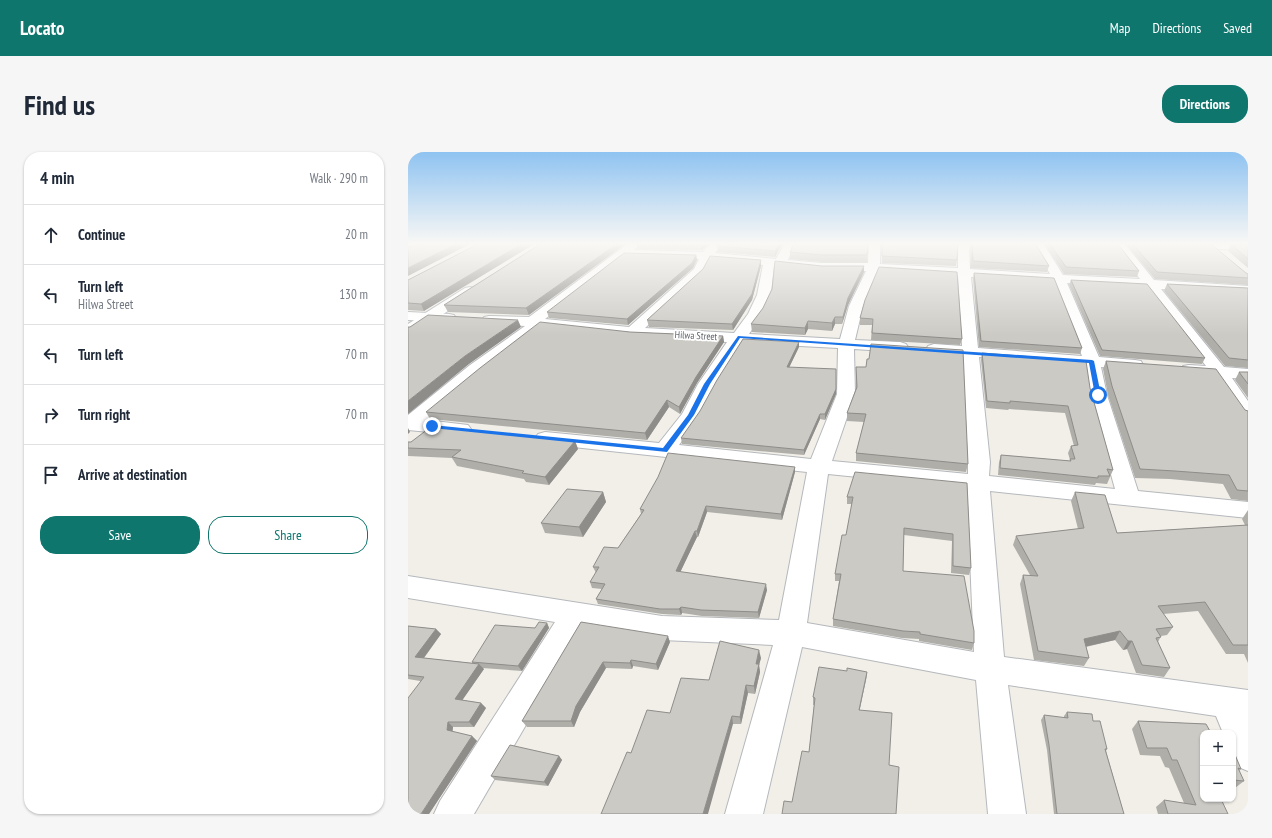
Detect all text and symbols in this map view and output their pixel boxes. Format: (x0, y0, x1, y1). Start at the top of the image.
text: Locato (20, 16, 65, 40)
text: Map (1110, 19, 1130, 37)
text: Directions (1152, 19, 1201, 37)
text: Saved (1223, 19, 1252, 37)
button: Directions (1162, 85, 1248, 123)
text: Find us (24, 86, 95, 123)
text: 4 min (40, 167, 74, 189)
text: Walk · 290 m (310, 170, 368, 187)
icon: ahead (40, 224, 62, 246)
text: Continue (78, 225, 125, 244)
text: 20 m (345, 226, 368, 243)
text: Turn left (78, 277, 123, 296)
icon: left (40, 284, 62, 306)
text: 130 m (339, 286, 368, 303)
text: Hilwa Street (78, 296, 133, 313)
street label: Hilwa Street (674, 328, 718, 343)
icon: left (40, 344, 62, 366)
text: Turn left (78, 345, 123, 364)
text: 70 m (345, 346, 368, 363)
route start (1089, 386, 1107, 404)
icon: right (40, 404, 62, 426)
text: Turn right (78, 405, 130, 424)
text: 70 m (345, 406, 368, 423)
route end (423, 417, 441, 435)
icon: arrive (40, 464, 62, 486)
text: Arrive at destination (78, 465, 187, 484)
button: Save (40, 516, 200, 554)
button: Share (208, 516, 368, 554)
map controls (1200, 730, 1236, 802)
button: + (1200, 730, 1236, 766)
button: − (1200, 766, 1236, 802)

